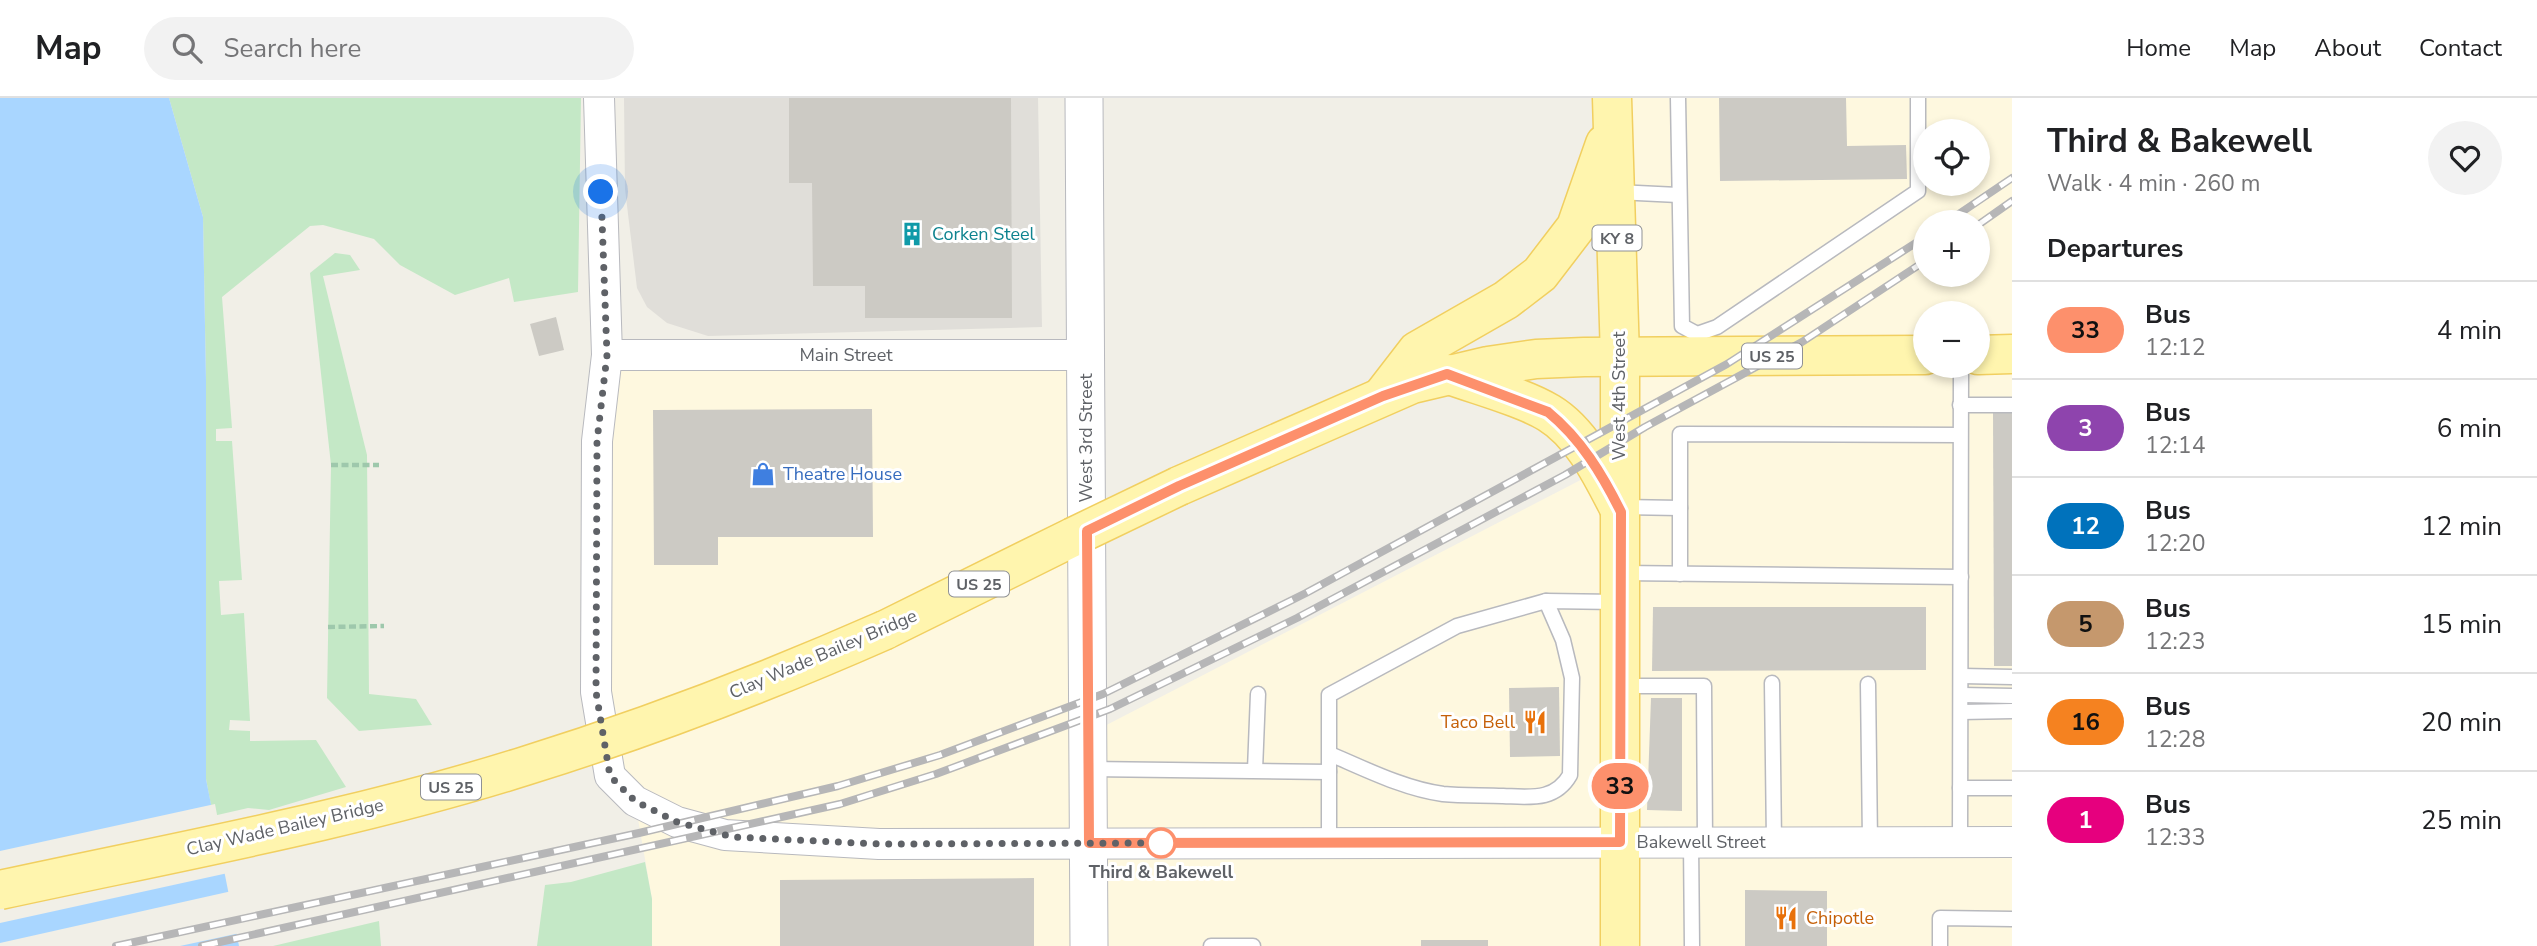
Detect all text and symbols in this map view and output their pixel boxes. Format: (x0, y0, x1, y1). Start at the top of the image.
search box (144, 17, 634, 80)
text: Map (35, 26, 102, 71)
icon: search (168, 29, 206, 67)
text: Search here (224, 31, 361, 66)
text: Home (2126, 32, 2191, 64)
text: Map (2229, 32, 2276, 64)
text: About (2314, 32, 2381, 64)
text: Contact (2419, 32, 2502, 64)
map controls (1913, 119, 1990, 378)
button: locate (1913, 119, 1990, 196)
text: Third & Bakewell (2047, 119, 2312, 164)
button: heart (2428, 121, 2502, 195)
text: Walk · 4 min · 260 m (2047, 168, 2260, 199)
your location (583, 174, 618, 209)
button: + (1913, 210, 1990, 287)
building icon: Corken Steel (898, 220, 926, 248)
place label: Corken Steel (932, 222, 1036, 246)
road number: KY 8 (1592, 226, 1642, 250)
text: Departures (2047, 231, 2183, 266)
text: Bus (2145, 297, 2191, 332)
button: − (1913, 301, 1990, 378)
text: 4 min (2437, 313, 2502, 348)
text: 33 (2071, 314, 2100, 346)
street label: West 4th Street (1607, 331, 1631, 460)
text: 12:12 (2145, 332, 2205, 363)
street label: Main Street (799, 343, 893, 367)
road number: US 25 (1742, 344, 1802, 368)
street label: West 3rd Street (1074, 373, 1098, 503)
text: Bus (2145, 395, 2191, 430)
text: 6 min (2437, 411, 2502, 446)
text: 3 (2078, 412, 2093, 444)
text: 12:14 (2145, 430, 2205, 461)
shop icon: Theatre House (749, 460, 777, 488)
place label: Theatre House (783, 462, 902, 486)
text: Bus (2145, 493, 2191, 528)
text: 12 min (2421, 509, 2502, 544)
text: 12 (2071, 510, 2100, 542)
text: 12:20 (2145, 528, 2205, 559)
road number: US 25 (949, 572, 1009, 597)
text: Bus (2145, 591, 2191, 626)
street label: Clay Wade Bailey Bridge (725, 604, 921, 704)
text: 15 min (2421, 607, 2502, 642)
text: 5 (2078, 608, 2093, 640)
text: 12:23 (2145, 626, 2205, 657)
text: Bus (2145, 689, 2191, 724)
text: 20 min (2421, 705, 2502, 740)
text: 16 (2071, 706, 2100, 738)
restaurant icon: Taco Bell (1521, 708, 1549, 736)
place label: Taco Bell (1441, 710, 1516, 734)
text: 12:28 (2145, 724, 2205, 755)
line badge: 33 (1588, 763, 1652, 809)
text: 33 (1606, 770, 1634, 802)
road number: US 25 (421, 774, 481, 800)
text: Bus (2145, 787, 2191, 822)
street label: Clay Wade Bailey Bridge (184, 793, 386, 861)
text: 25 min (2421, 803, 2502, 838)
text: 1 (2078, 804, 2093, 836)
text: 12:33 (2145, 822, 2205, 853)
marker: Third & Bakewell (1146, 828, 1176, 858)
street label: Bakewell Street (1637, 830, 1766, 854)
place label: Third & Bakewell (1089, 860, 1234, 884)
restaurant icon: Chipotle (1772, 904, 1800, 932)
place label: Chipotle (1806, 906, 1874, 930)

